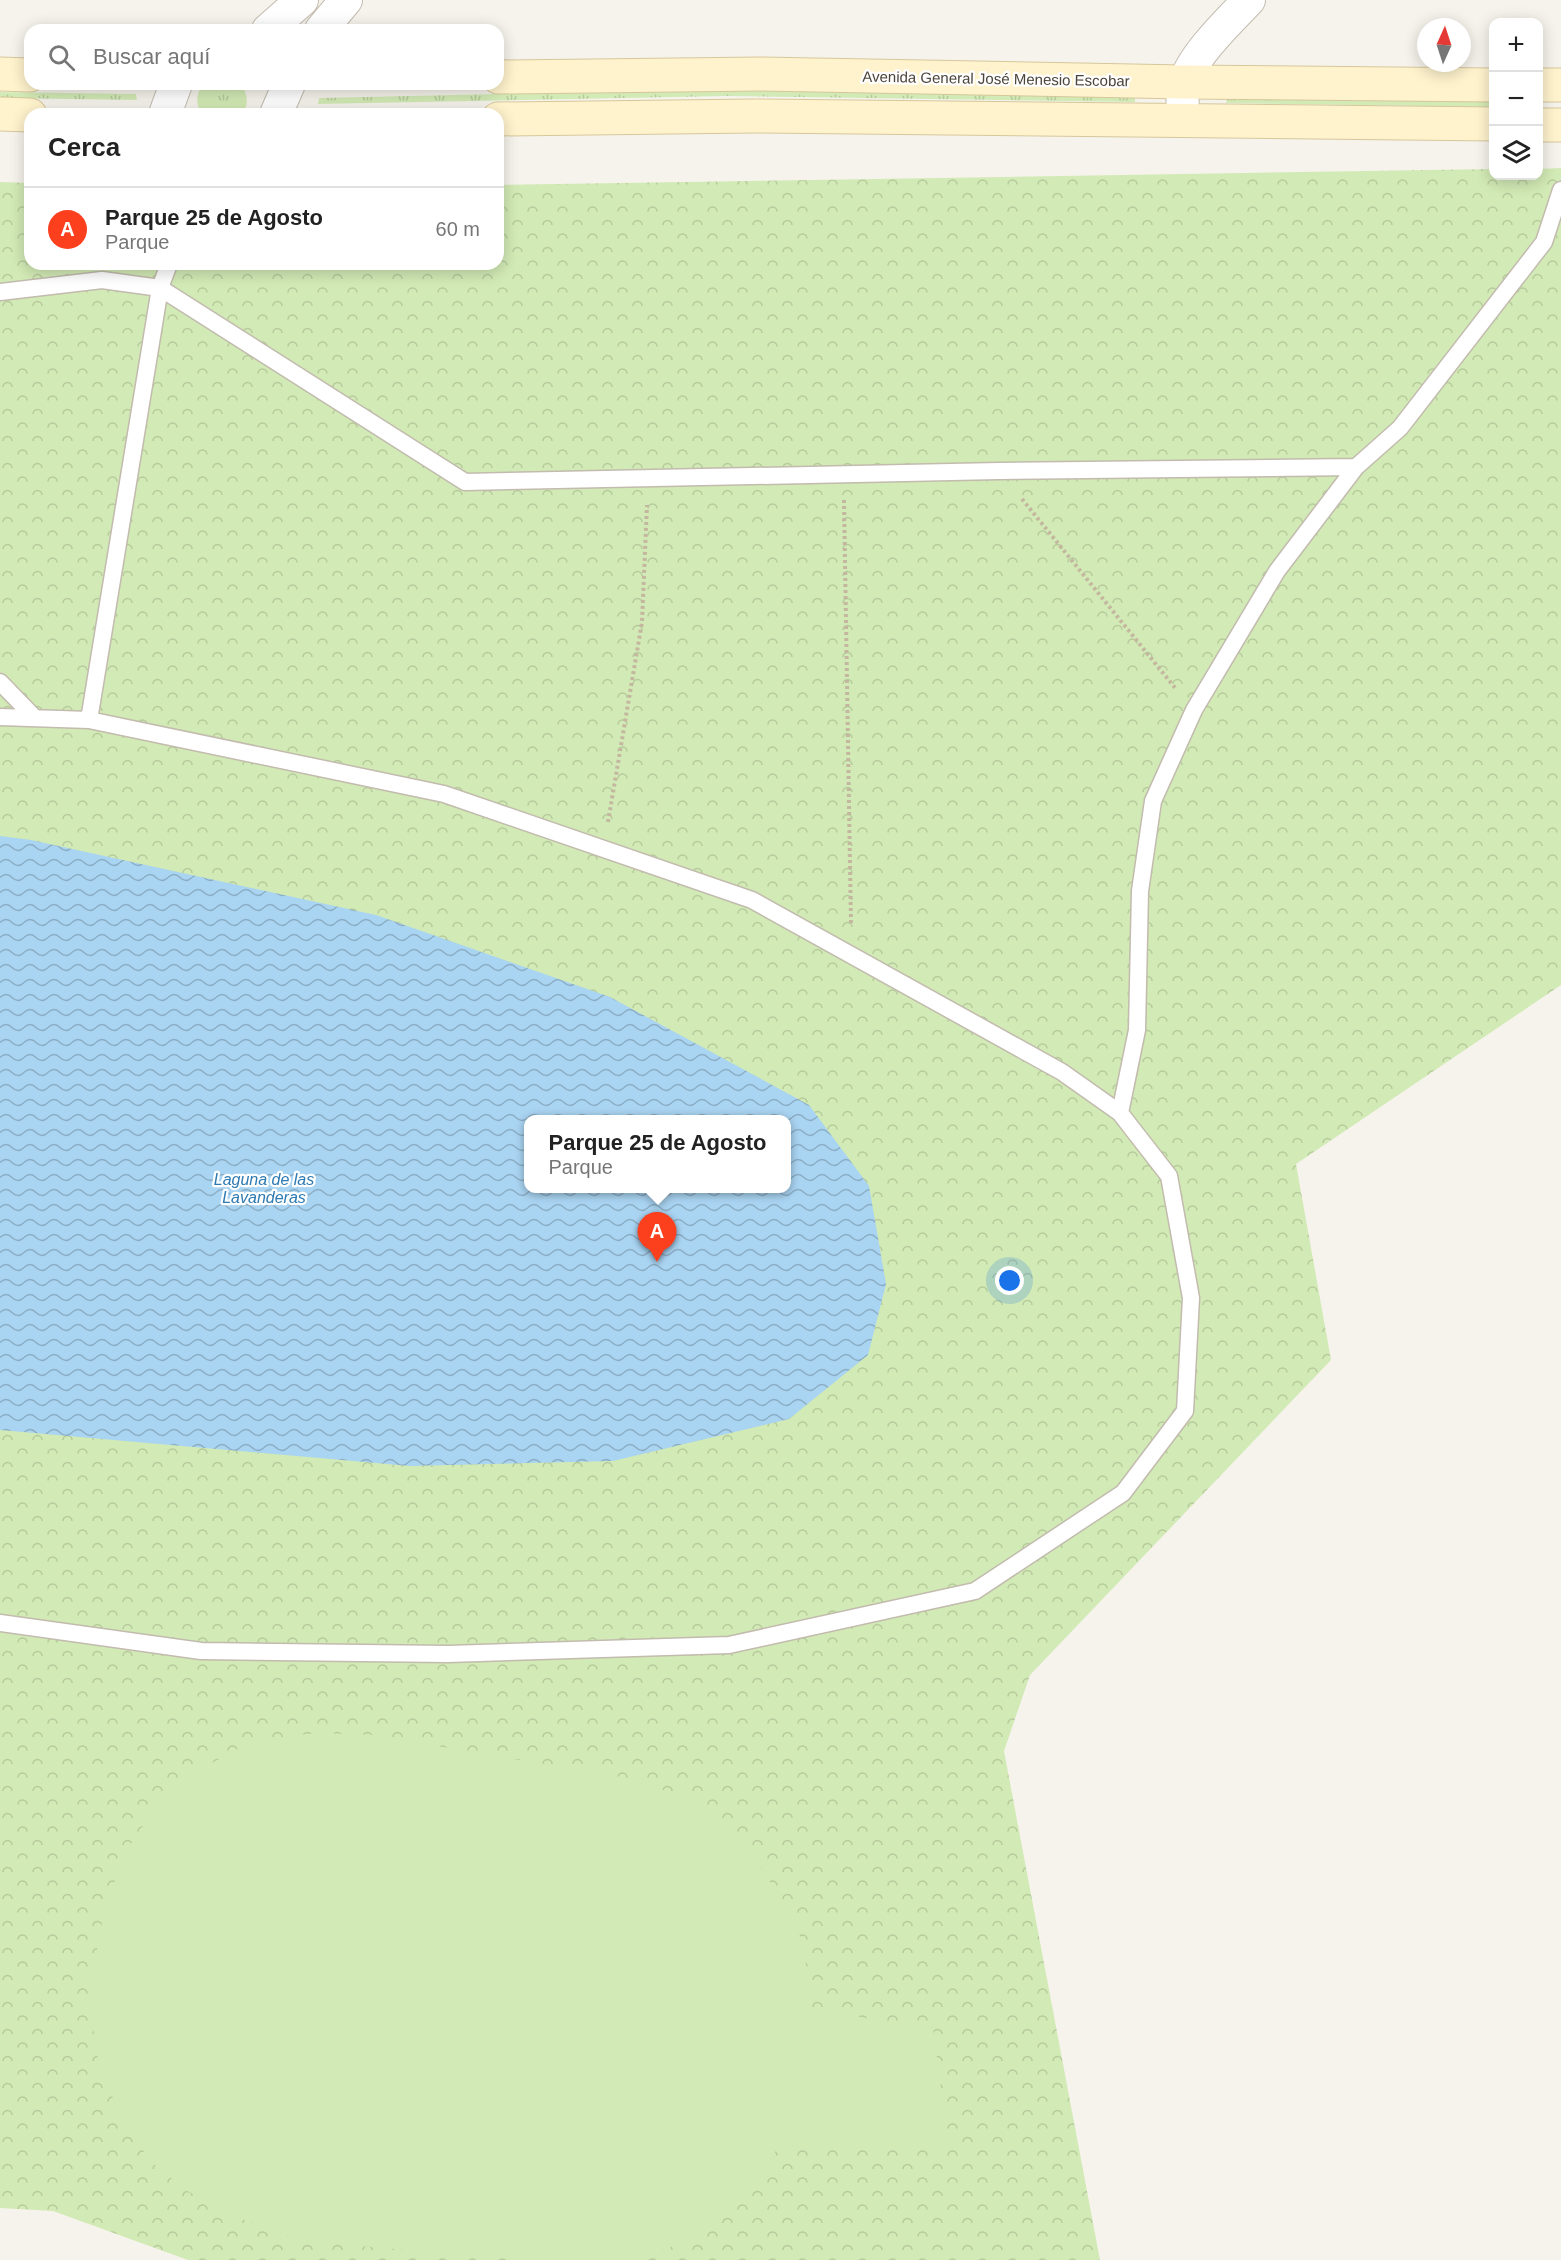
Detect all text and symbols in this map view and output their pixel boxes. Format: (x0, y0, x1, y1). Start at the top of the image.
north arrow (1417, 18, 1471, 72)
map controls (1489, 18, 1543, 180)
button: + (1489, 18, 1543, 72)
search box (24, 24, 504, 90)
icon: search (45, 41, 78, 74)
text: Buscar aquí (93, 44, 210, 69)
street label: Avenida General José Menesio Escobar (862, 68, 1130, 89)
button: − (1489, 72, 1543, 126)
button: layers (1489, 126, 1543, 180)
text: Cerca (48, 132, 120, 162)
text: Parque 25 de Agosto (105, 205, 323, 230)
text: A (60, 218, 75, 240)
text: 60 m (436, 218, 480, 240)
text: Parque (105, 231, 170, 253)
popup (524, 1115, 791, 1193)
text: Parque 25 de Agosto (548, 1130, 767, 1155)
text: Parque (548, 1156, 613, 1178)
water label: Laguna de las Lavanderas (214, 1171, 314, 1206)
pin: A (638, 1212, 676, 1262)
your location (995, 1266, 1024, 1295)

